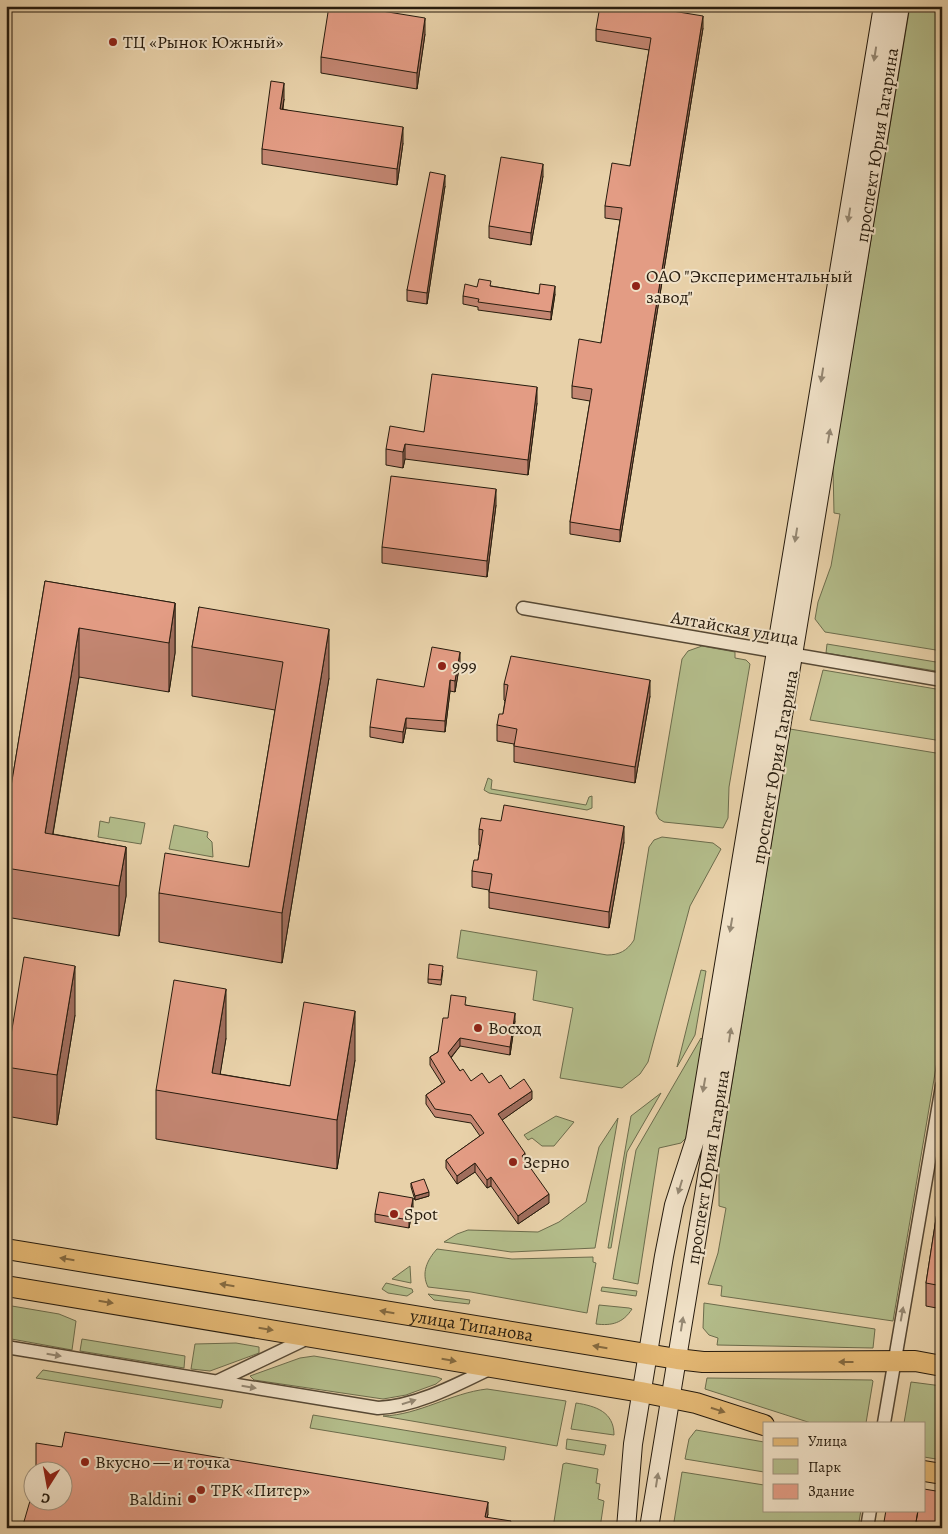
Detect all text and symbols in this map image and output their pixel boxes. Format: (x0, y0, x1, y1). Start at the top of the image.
place label: ТЦ «Рынок Южный» (123, 30, 284, 54)
marker: ТЦ «Рынок Южный» (107, 36, 119, 48)
street label: проспект Юрия Гагарина (850, 45, 904, 244)
one-way arrow (871, 47, 879, 63)
one-way arrow (844, 207, 852, 223)
place label: ОАО "Экспериментальный завод" (646, 264, 853, 309)
marker: ОАО "Экспериментальный завод" (630, 280, 642, 292)
one-way arrow (818, 367, 826, 383)
one-way arrow (826, 427, 834, 443)
one-way arrow (791, 528, 799, 544)
street label: Алтайская улица (668, 605, 802, 651)
place label: 999 (452, 654, 477, 678)
marker: 999 (436, 660, 448, 672)
street label: проспект Юрия Гагарина (746, 667, 804, 866)
one-way arrow (727, 917, 735, 933)
place label: Восход (488, 1016, 542, 1040)
marker: Восход (472, 1022, 484, 1034)
one-way arrow (726, 1027, 734, 1043)
street label: проспект Юрия Гагарина (681, 1067, 735, 1266)
one-way arrow (700, 1078, 708, 1094)
place label: Зерно (523, 1150, 570, 1174)
marker: Зерно (507, 1156, 519, 1168)
one-way arrow (676, 1179, 684, 1194)
place label: Spot (404, 1202, 438, 1226)
marker: Spot (388, 1208, 400, 1220)
one-way arrow (58, 1255, 74, 1263)
one-way arrow (219, 1281, 235, 1289)
one-way arrow (99, 1299, 115, 1307)
street label: улица Типанова (407, 1303, 536, 1347)
one-way arrow (899, 1306, 907, 1322)
one-way arrow (379, 1307, 395, 1315)
one-way arrow (678, 1316, 686, 1332)
one-way arrow (259, 1325, 275, 1333)
one-way arrow (591, 1342, 607, 1350)
one-way arrow (47, 1351, 63, 1359)
one-way arrow (441, 1356, 457, 1364)
one-way arrow (838, 1358, 854, 1366)
one-way arrow (242, 1383, 258, 1391)
one-way arrow (402, 1397, 417, 1405)
one-way arrow (710, 1406, 725, 1414)
legend (763, 1422, 926, 1512)
text: Улица (808, 1431, 847, 1451)
place label: Вкусно — и точка (95, 1450, 231, 1474)
marker: Вкусно — и точка (79, 1456, 91, 1468)
text: Парк (808, 1457, 841, 1477)
north arrow (22, 1462, 72, 1512)
one-way arrow (653, 1471, 661, 1487)
place label: ТРК «Питер» (211, 1478, 310, 1502)
text: Здание (808, 1481, 855, 1501)
marker: ТРК «Питер» (195, 1484, 207, 1496)
place label: Baldini (129, 1487, 182, 1511)
text: С (39, 1488, 52, 1508)
marker: Baldini (186, 1493, 198, 1505)

